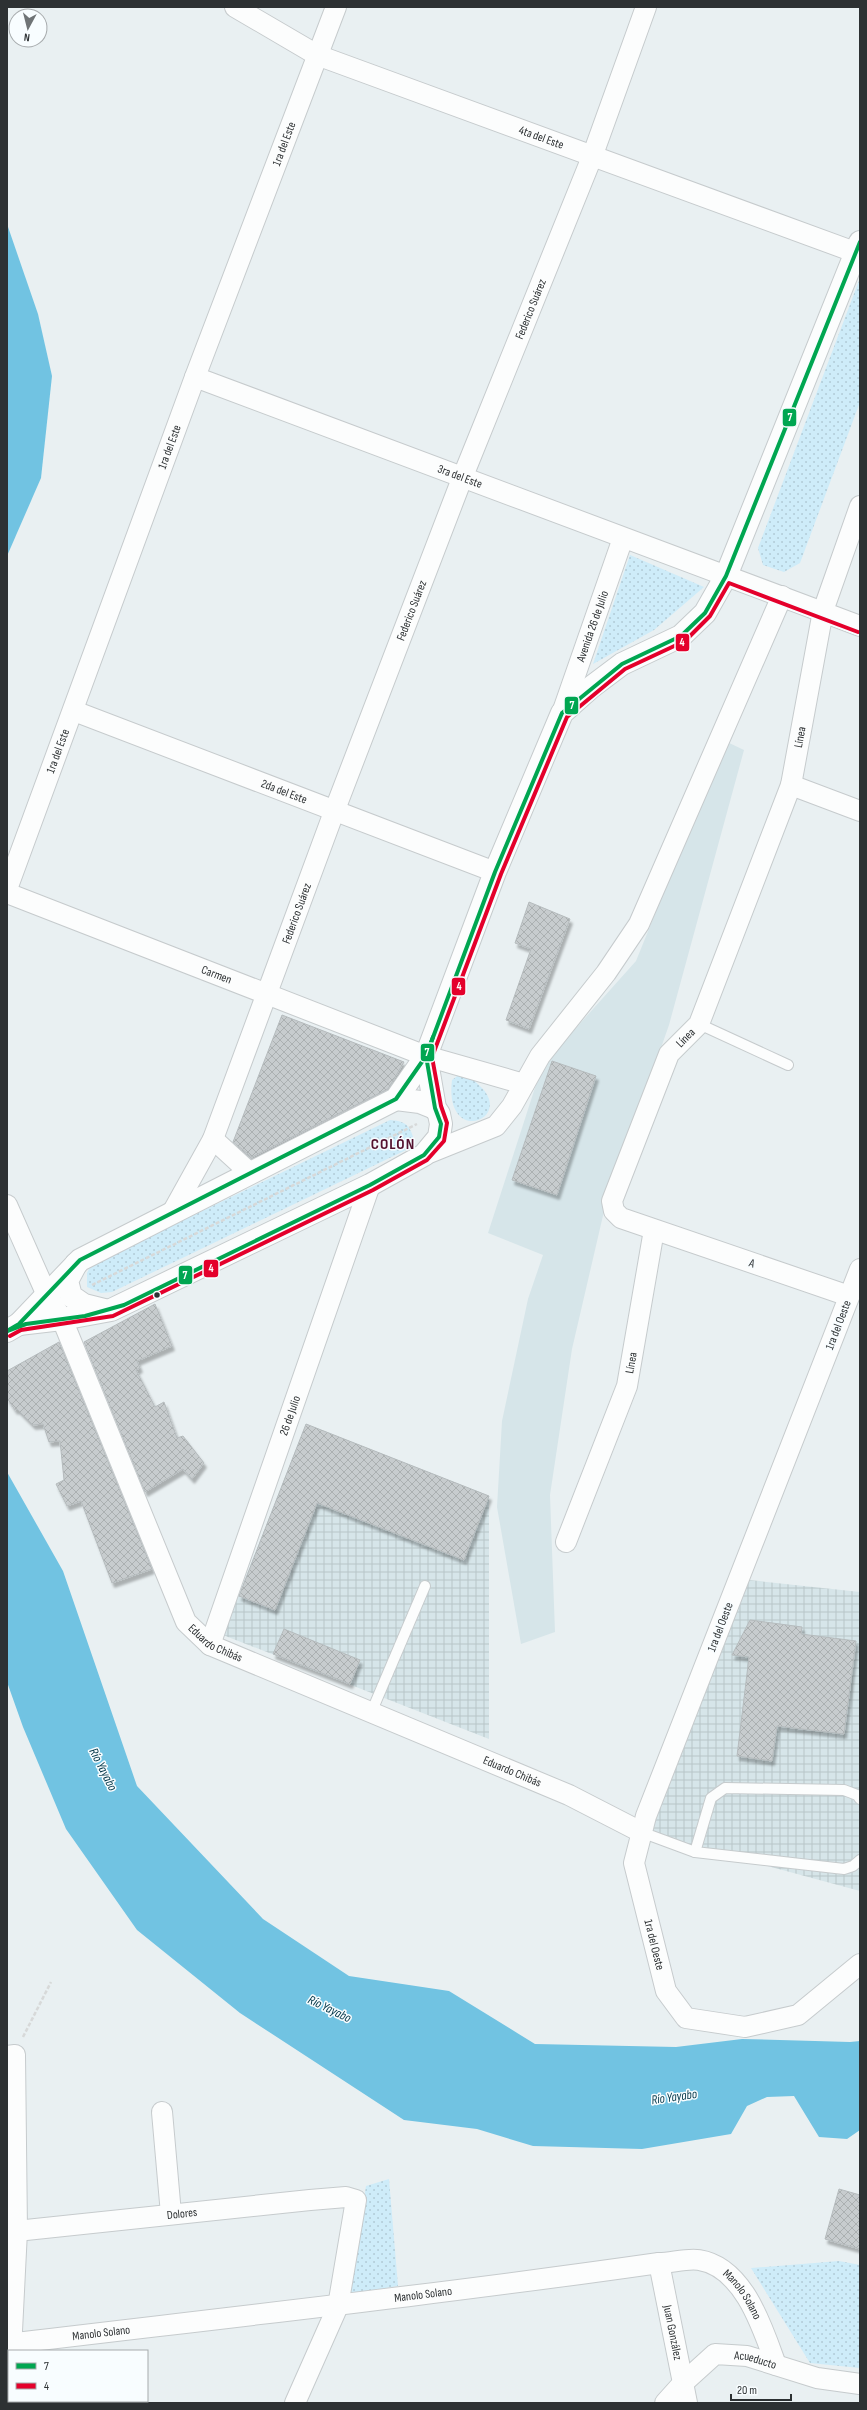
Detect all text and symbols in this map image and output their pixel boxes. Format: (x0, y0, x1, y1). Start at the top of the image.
north arrow (8, 8, 48, 48)
text: N (23, 31, 31, 44)
street label: 1ra del Este (269, 120, 300, 168)
street label: 4ta del Este (517, 123, 566, 153)
street label: Federico Suárez (512, 276, 550, 342)
line badge: 7 (782, 408, 797, 427)
text: 7 (788, 411, 793, 424)
street label: 1ra del Este (155, 423, 185, 471)
street label: 3ra del Este (435, 462, 484, 492)
street label: Federico Suárez (393, 578, 431, 643)
street label: Avenida 26 de Julio (573, 589, 612, 665)
line badge: 4 (675, 633, 690, 652)
text: 4 (679, 636, 685, 649)
line badge: 7 (564, 696, 579, 715)
text: 7 (570, 699, 575, 712)
street label: Línea (791, 725, 810, 749)
street label: 1ra del Este (43, 727, 73, 775)
street label: 2da del Este (259, 776, 309, 808)
street label: Federico Suárez (279, 880, 315, 946)
street label: Carmen (199, 962, 234, 988)
line badge: 4 (451, 977, 466, 996)
text: 4 (456, 980, 462, 993)
street label: Línea (673, 1025, 699, 1051)
line badge: 7 (420, 1043, 435, 1062)
text: 7 (425, 1046, 430, 1059)
district label: COLÓN (371, 1135, 415, 1154)
street label: A (746, 1255, 758, 1272)
line badge: 4 (203, 1259, 219, 1278)
text: 4 (208, 1262, 214, 1275)
line badge: 7 (178, 1265, 193, 1285)
text: 7 (183, 1269, 188, 1282)
unlabelled marker (152, 1290, 162, 1300)
street label: 1ra del Oeste (822, 1298, 855, 1352)
street label: Línea (622, 1351, 641, 1375)
street label: 26 de Julio (276, 1394, 304, 1438)
street label: 1ra del Oeste (704, 1600, 737, 1654)
street label: Eduardo Chibás (185, 1621, 245, 1666)
water label: Río Yayabo (86, 1745, 121, 1794)
street label: Eduardo Chibás (481, 1753, 543, 1791)
street label: 1ra del Oeste (640, 1918, 668, 1972)
water label: Río Yayabo (305, 1992, 354, 2027)
water label: Río Yayabo (650, 2086, 699, 2108)
street label: Dolores (166, 2205, 198, 2223)
street label: Manolo Solano (720, 2266, 765, 2322)
street label: Manolo Solano (393, 2284, 453, 2306)
street label: Juan González (659, 2303, 685, 2362)
street label: Manolo Solano (72, 2322, 131, 2344)
street label: Acueducto (733, 2348, 778, 2373)
legend (8, 2350, 148, 2402)
text: 7 (44, 2359, 49, 2374)
scale bar (731, 2376, 791, 2402)
text: 4 (44, 2379, 49, 2394)
text: 20 m (737, 2383, 757, 2398)

